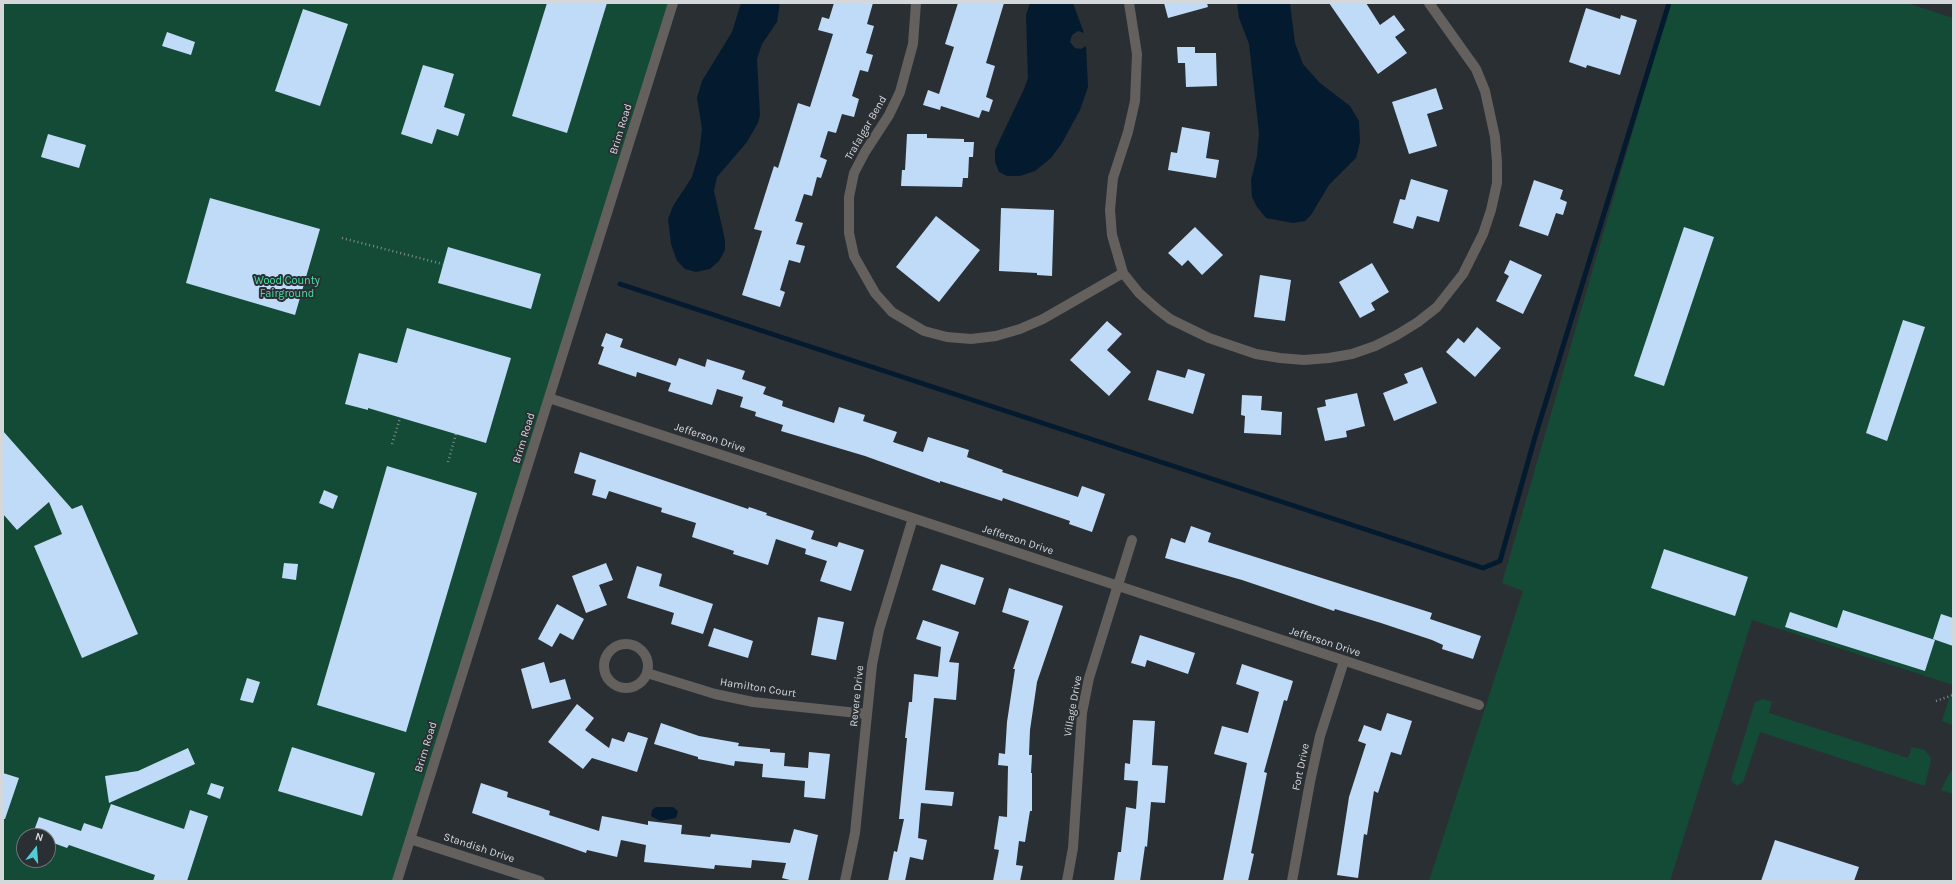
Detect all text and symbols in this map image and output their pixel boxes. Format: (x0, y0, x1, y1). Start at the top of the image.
street label: Trafalgar Bend (842, 93, 890, 163)
street label: Brim Road (607, 102, 635, 156)
park label: Wood County Fairground (254, 274, 320, 300)
street label: Brim Road (510, 411, 538, 465)
street label: Jefferson Drive (673, 420, 747, 456)
street label: Jefferson Drive (981, 522, 1055, 558)
street label: Jefferson Drive (1288, 624, 1362, 660)
street label: Revere Drive (847, 665, 867, 727)
street label: Village Drive (1061, 674, 1085, 738)
street label: Hamilton Court (719, 675, 797, 701)
street label: Brim Road (412, 720, 440, 774)
street label: Fort Drive (1290, 742, 1312, 792)
north arrow (16, 828, 56, 868)
text: N (34, 830, 45, 844)
street label: Standish Drive (442, 830, 516, 866)

